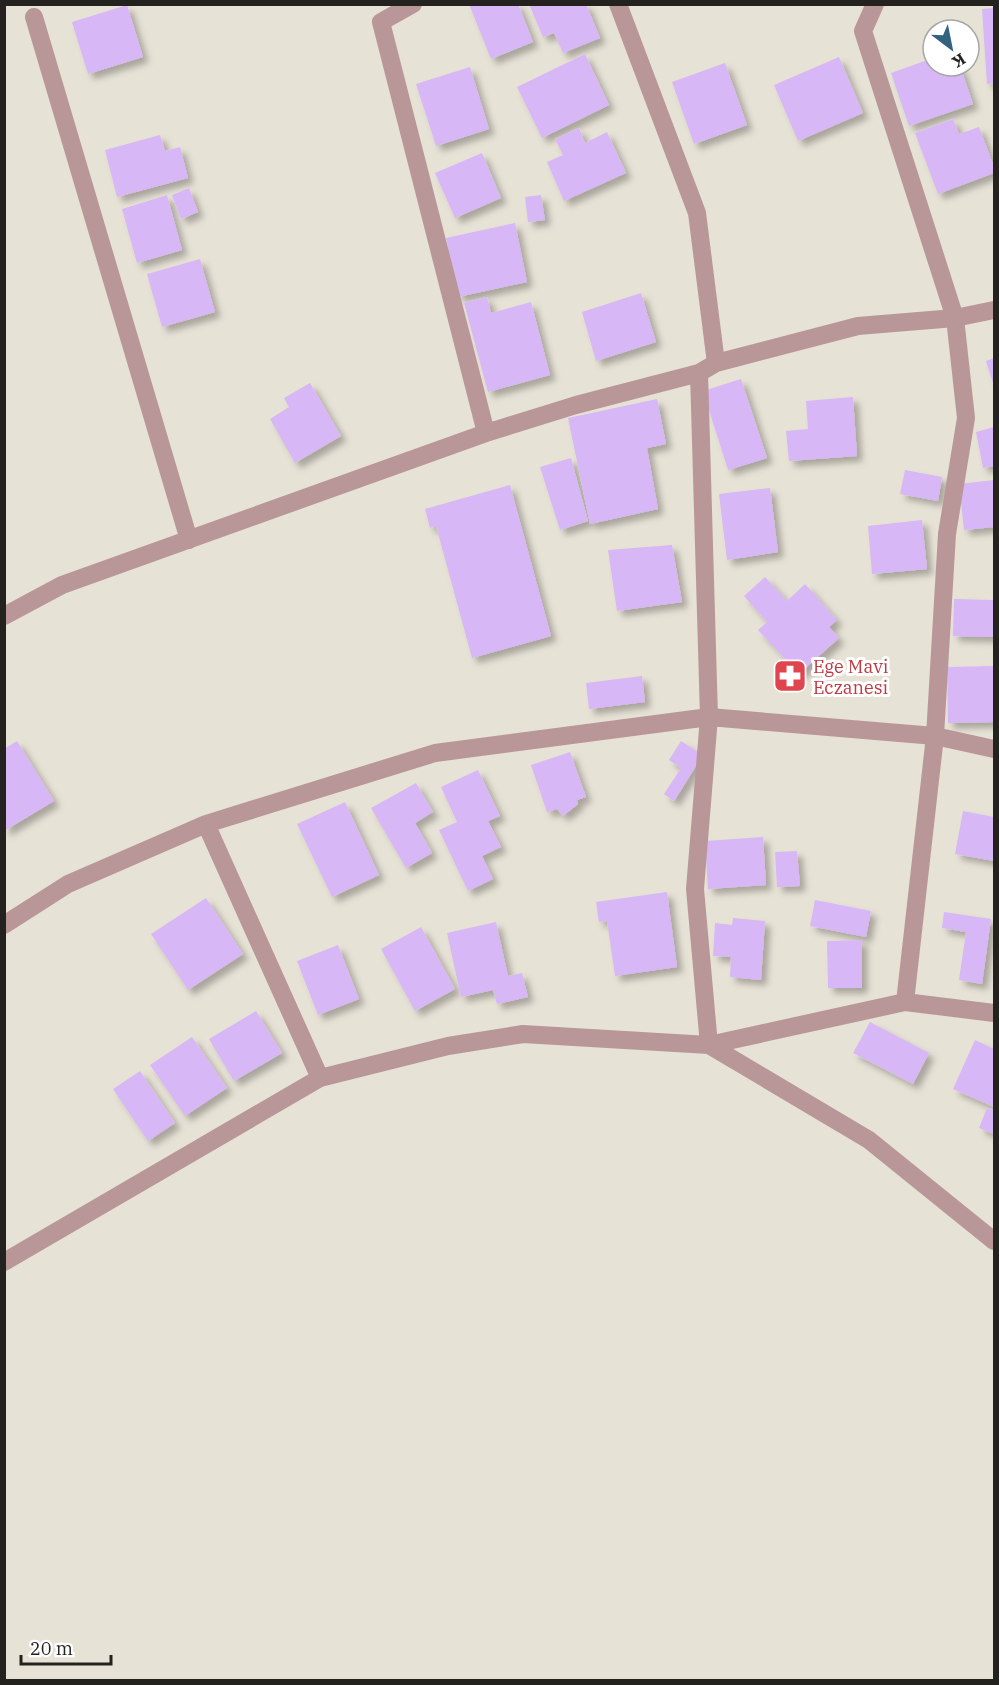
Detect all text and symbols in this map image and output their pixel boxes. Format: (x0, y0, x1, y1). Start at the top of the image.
north arrow (921, 18, 981, 78)
text: K (948, 49, 969, 73)
place label: Ege Mavi Eczanesi (813, 655, 889, 699)
pharmacy icon: Ege Mavi Eczanesi (772, 658, 808, 694)
scale bar (21, 1628, 111, 1666)
text: 20 m (30, 1637, 73, 1660)

